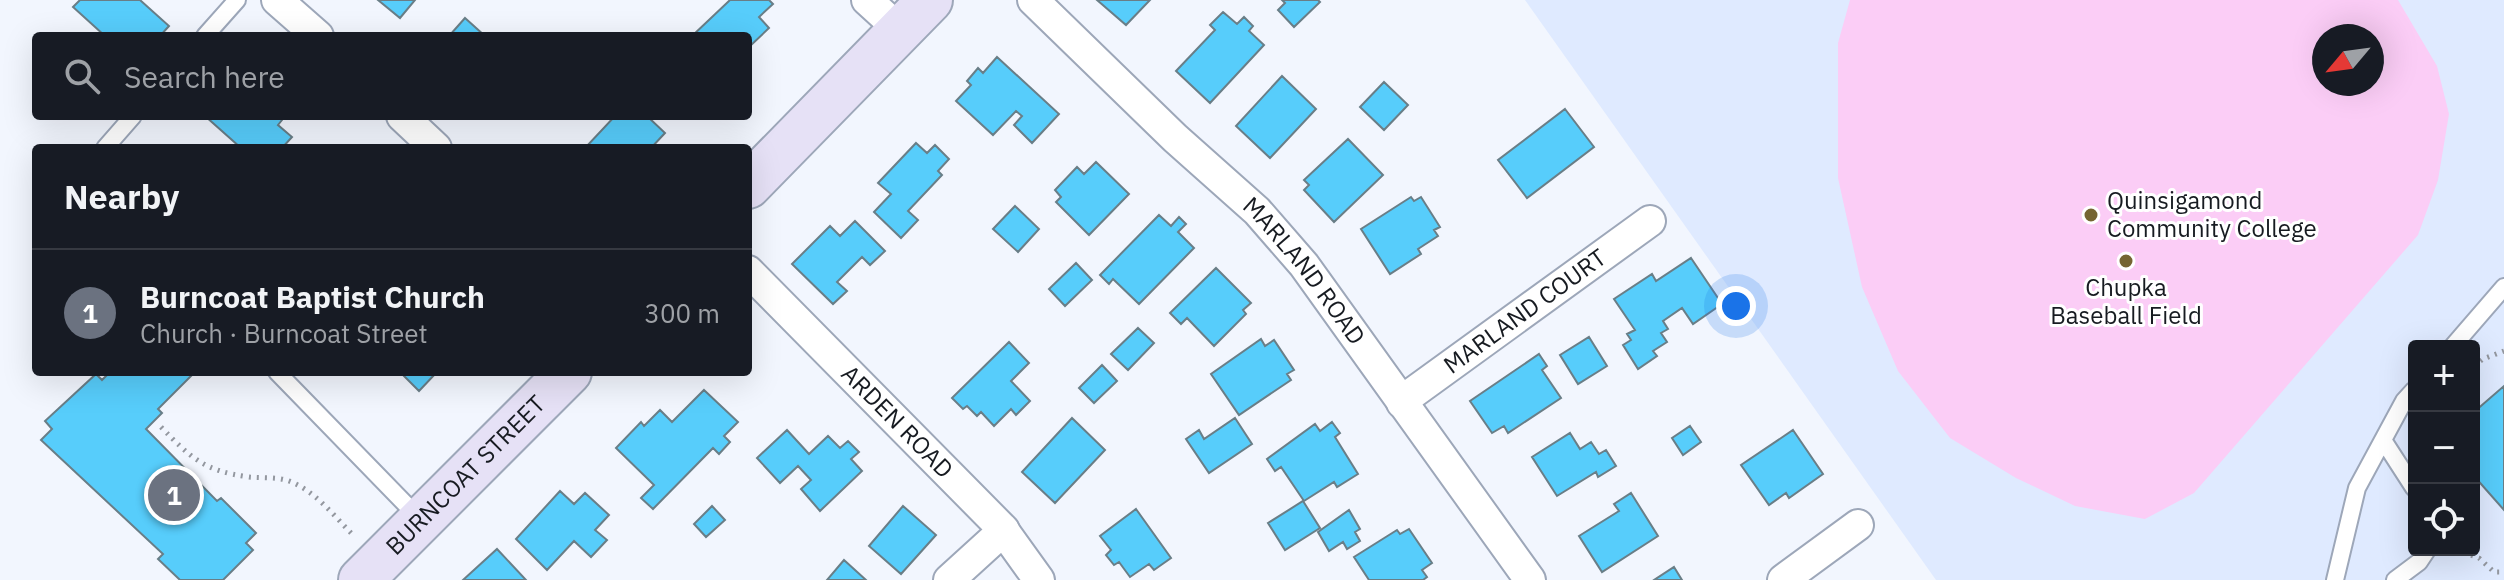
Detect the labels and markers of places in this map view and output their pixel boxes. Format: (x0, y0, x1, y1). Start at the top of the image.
place label: Quinsigamond Community College (2107, 184, 2317, 244)
marker: Quinsigamond Community College (2082, 206, 2100, 224)
marker: Chupka Baseball Field (2117, 252, 2135, 270)
place label: Chupka Baseball Field (2050, 271, 2202, 331)
pin: 1 (148, 465, 200, 525)

